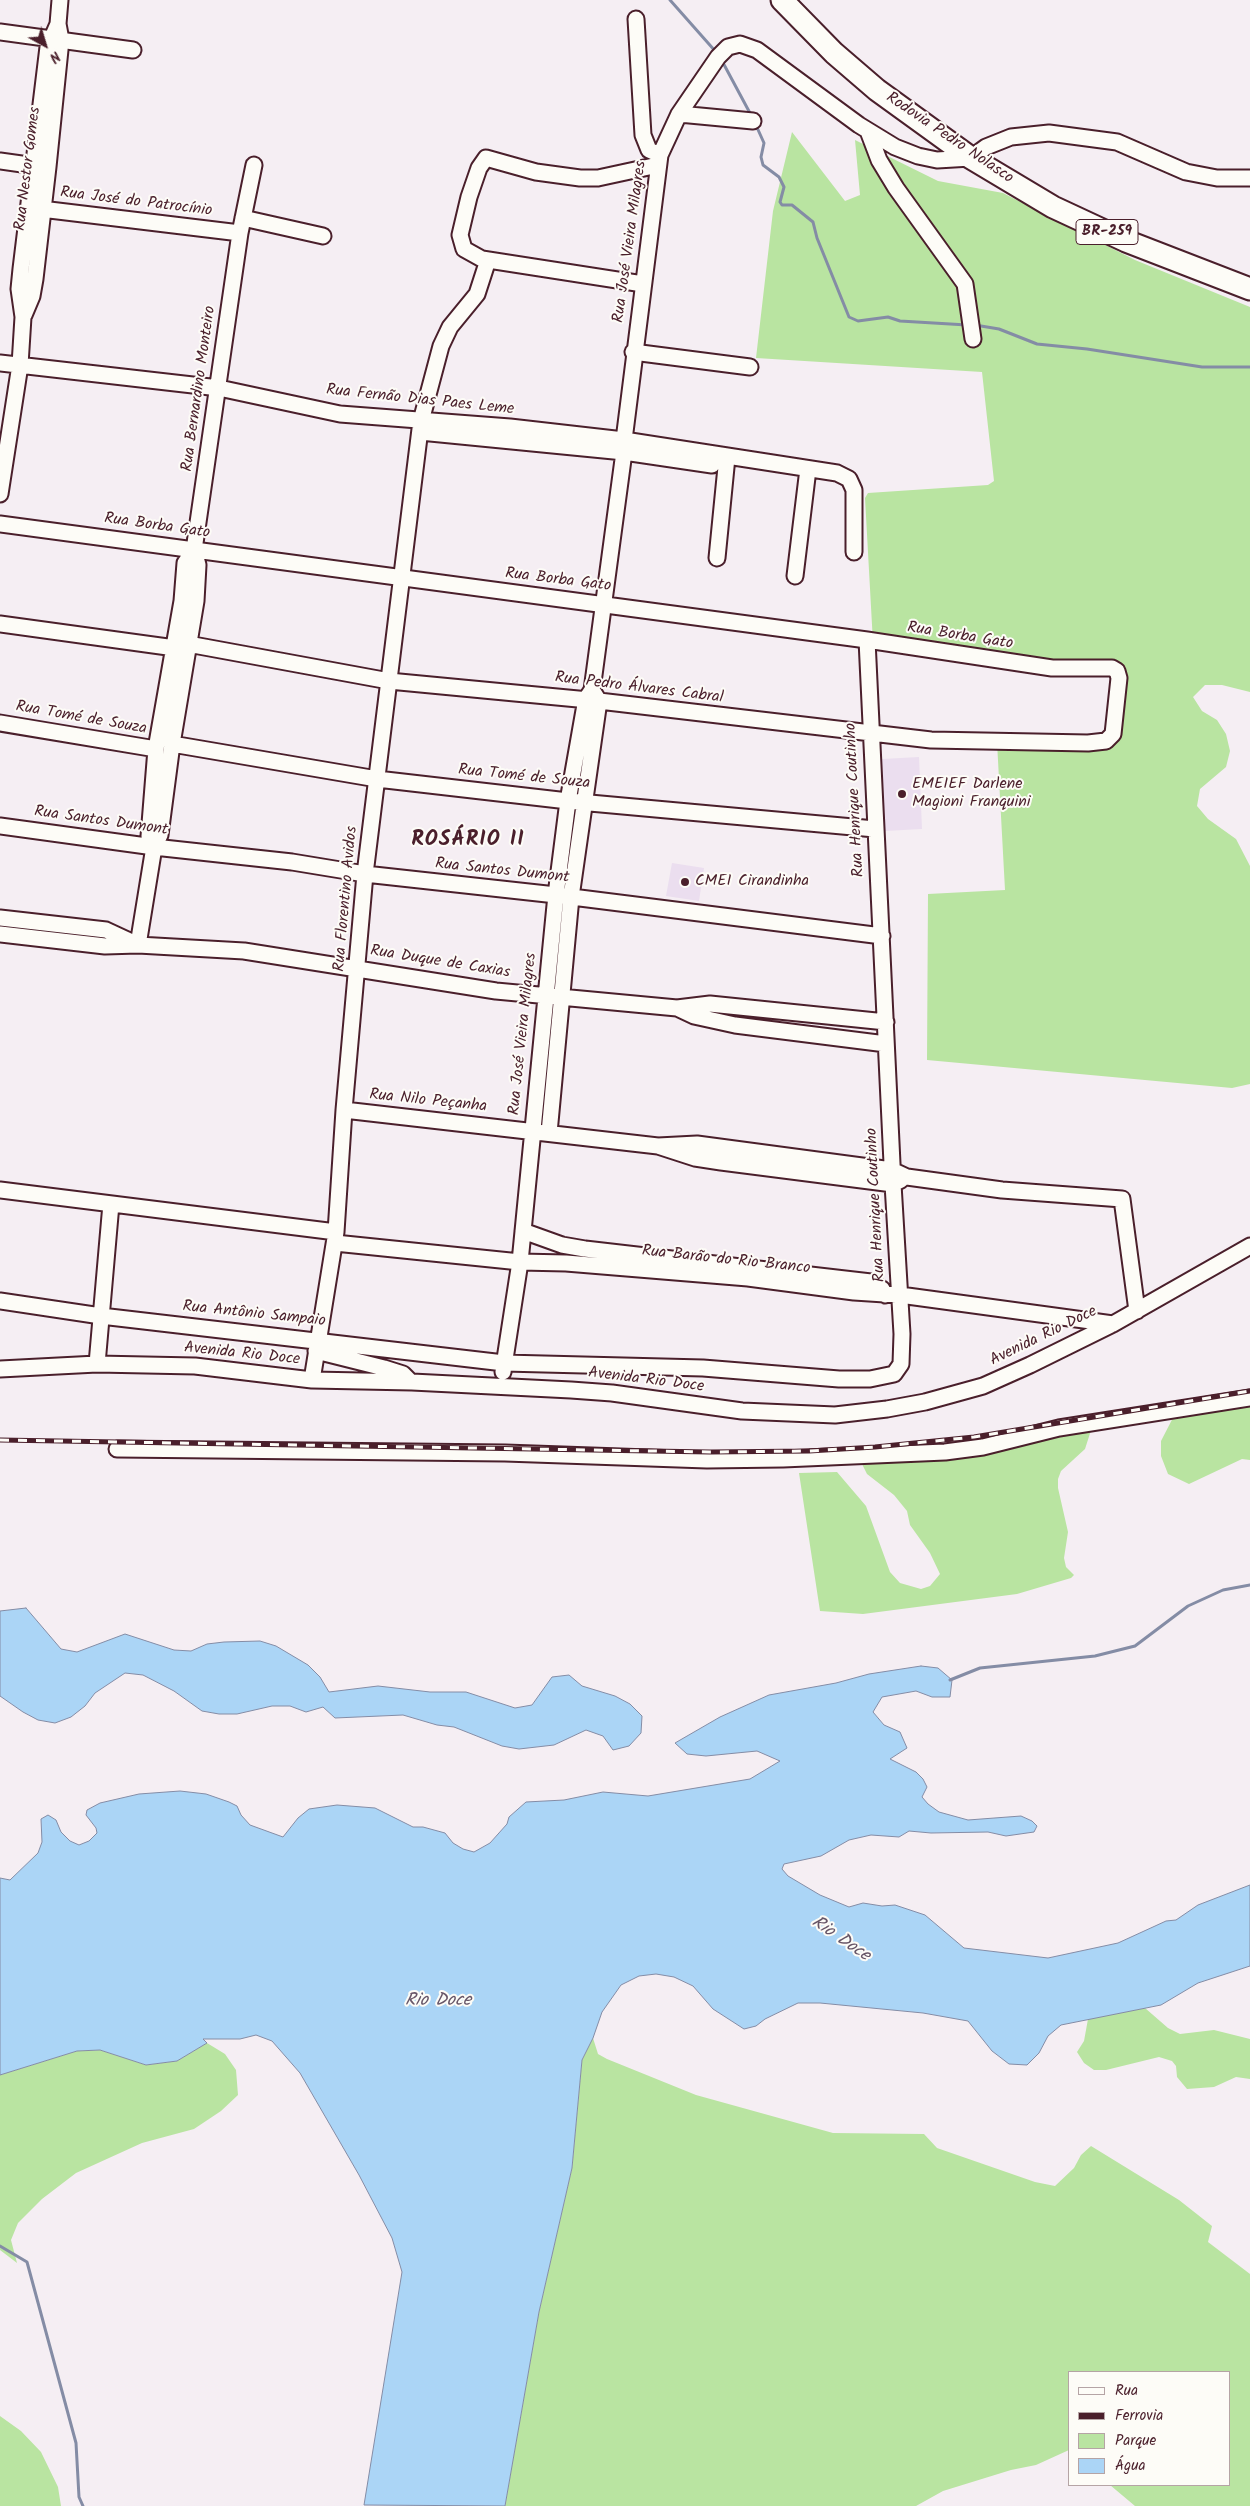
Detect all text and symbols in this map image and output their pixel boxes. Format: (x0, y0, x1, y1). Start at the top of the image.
north arrow (20, 20, 70, 70)
text: N (44, 45, 65, 68)
street label: Rodovia Pedro Nolasco (882, 89, 1016, 189)
street label: Rua Nestor Gomes (12, 106, 46, 232)
street label: Rua José Vieira Milagres (610, 160, 652, 324)
street label: Rua José do Patrocínio (59, 184, 213, 222)
road number: BR-259 (1076, 220, 1138, 244)
street label: Rua Bernardino Monteiro (179, 305, 221, 473)
street label: Rua Fernão Dias Paes Leme (325, 382, 515, 420)
street label: Rua Borba Gato (103, 510, 211, 544)
street label: Rua Borba Gato (504, 565, 612, 597)
street label: Rua Borba Gato (906, 619, 1014, 655)
street label: Rua Pedro Álvares Cabral (554, 669, 724, 709)
street label: Rua Tomé de Souza (14, 698, 148, 740)
street label: Rua Henrique Coutinho (842, 722, 870, 878)
street label: Rua Tomé de Souza (457, 762, 591, 794)
place label: EMEIEF Darlene Magioni Franquini (912, 775, 1031, 813)
marker: EMEIEF Darlene Magioni Franquini (896, 788, 908, 800)
street label: Rua Santos Dumont (33, 803, 169, 841)
street label: Rua Florentino Avidos (331, 825, 363, 973)
district label: ROSÁRIO II (410, 828, 526, 854)
street label: Rua Santos Dumont (434, 855, 570, 889)
place label: CMEI Cirandinha (695, 872, 809, 892)
marker: CMEI Cirandinha (679, 876, 691, 888)
street label: Rua Duque de Caxias (369, 942, 511, 984)
street label: Rua José Vieira Milagres (506, 952, 542, 1116)
street label: Rua Nilo Peçanha (368, 1086, 488, 1118)
street label: Rua Henrique Coutinho (863, 1127, 891, 1283)
street label: Rua Barão do Rio Branco (641, 1243, 811, 1279)
street label: Rua Antônio Sampaio (182, 1298, 326, 1332)
street label: Avenida Rio Doce (987, 1303, 1101, 1371)
street label: Avenida Rio Doce (183, 1339, 301, 1371)
street label: Avenida Rio Doce (587, 1364, 705, 1398)
water label: Rio Doce (807, 1913, 873, 1967)
water label: Rio Doce (405, 1991, 471, 2013)
legend (1068, 2371, 1230, 2486)
text: Rua (1115, 2379, 1138, 2403)
text: Ferrovia (1115, 2404, 1163, 2428)
text: Parque (1115, 2429, 1156, 2453)
text: Água (1115, 2454, 1146, 2478)

